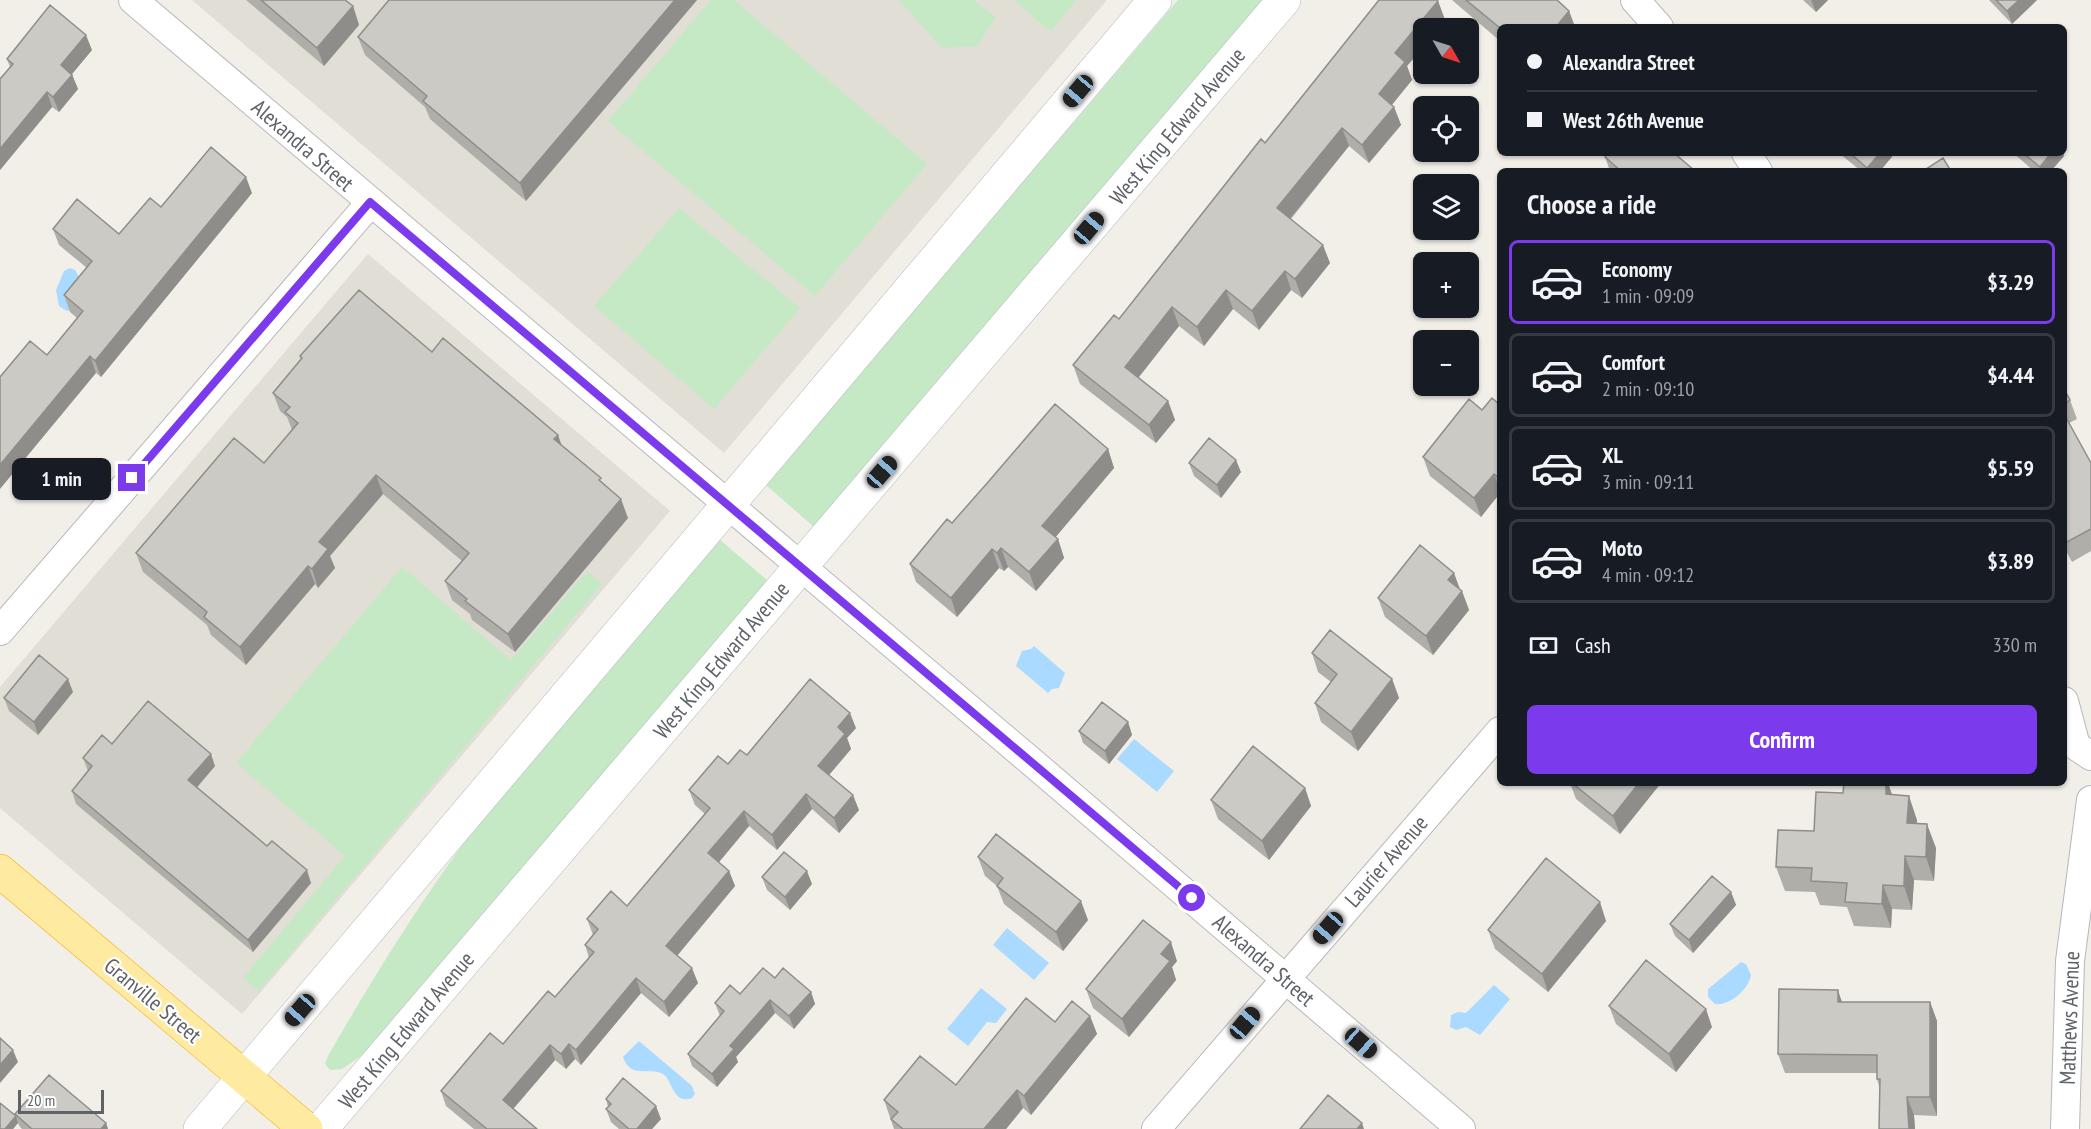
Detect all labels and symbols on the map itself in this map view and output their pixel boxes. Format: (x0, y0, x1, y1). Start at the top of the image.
north arrow (1413, 18, 1479, 84)
street label: West King Edward Avenue (1103, 42, 1251, 210)
car (1060, 71, 1096, 111)
street label: Alexandra Street (246, 93, 360, 197)
car (1071, 208, 1107, 248)
car (863, 453, 901, 491)
callout: 1 min (12, 457, 111, 499)
route end (118, 464, 145, 491)
street label: West King Edward Avenue (647, 576, 795, 744)
street label: Laurier Avenue (1338, 809, 1434, 913)
route start (1178, 884, 1205, 911)
street label: Alexandra Street (1207, 908, 1321, 1012)
car (1309, 909, 1347, 947)
street label: West King Edward Avenue (332, 946, 480, 1114)
street label: Granville Street (99, 951, 207, 1049)
street label: Matthews Avenue (2053, 951, 2085, 1085)
car (281, 991, 319, 1029)
car (1227, 1003, 1263, 1043)
car (1342, 1024, 1380, 1062)
scale bar (18, 1087, 104, 1114)

